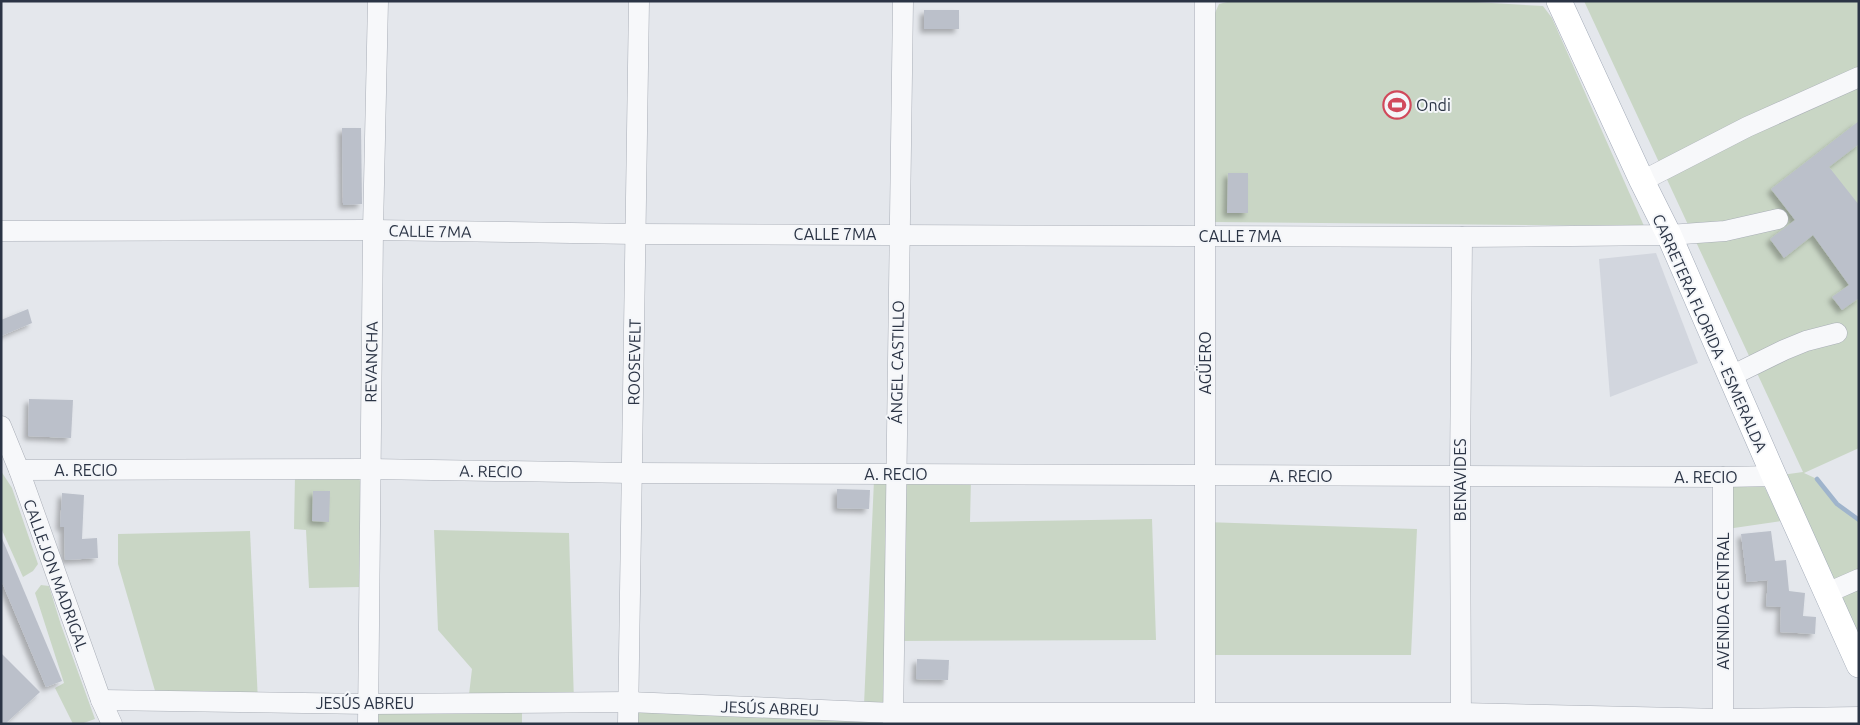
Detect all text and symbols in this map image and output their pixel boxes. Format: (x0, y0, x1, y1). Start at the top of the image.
sports icon: Ondi (1382, 90, 1412, 120)
place label: Ondi (1416, 96, 1451, 114)
street label: CARRETERA FLORIDA - ESMERALDA (1649, 211, 1771, 455)
street label: CALLE 7MA (388, 221, 472, 241)
street label: CALLE 7MA (794, 225, 877, 243)
street label: CALLE 7MA (1199, 227, 1282, 245)
street label: ÁNGEL CASTILLO (885, 300, 907, 424)
street label: ROOSEVELT (624, 318, 644, 406)
street label: REVANCHA (361, 321, 381, 403)
street label: AGÜERO (1196, 331, 1214, 395)
street label: BENAVIDES (1451, 438, 1469, 522)
street label: A. RECIO (54, 461, 118, 479)
street label: A. RECIO (459, 461, 523, 481)
street label: A. RECIO (864, 465, 928, 483)
street label: A. RECIO (1269, 467, 1333, 485)
street label: A. RECIO (1674, 468, 1738, 486)
street label: CALLEJON MADRIGAL (20, 497, 92, 653)
street label: AVENIDA CENTRAL (1714, 532, 1732, 670)
street label: JESÚS ABREU (316, 692, 414, 712)
street label: JESÚS ABREU (720, 695, 820, 719)

